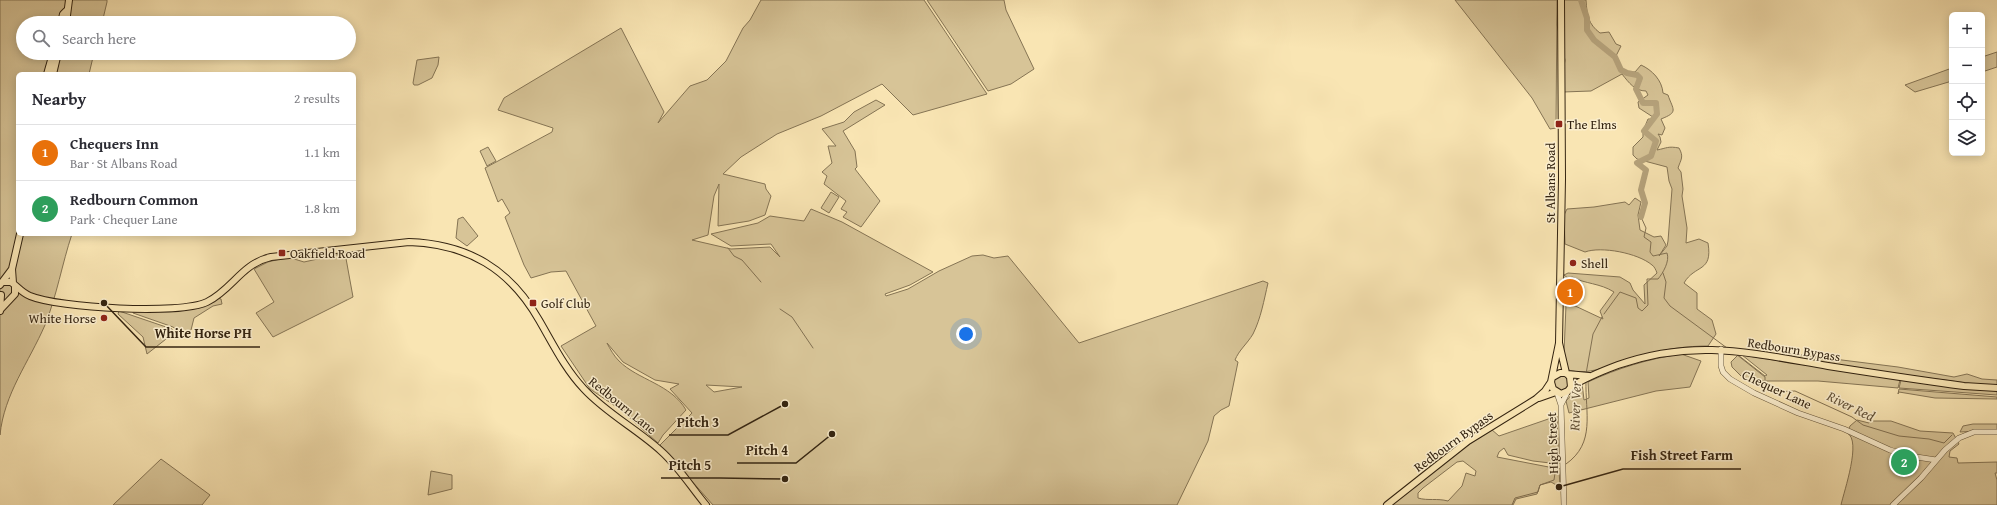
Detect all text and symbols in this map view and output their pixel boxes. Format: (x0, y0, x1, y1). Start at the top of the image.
map controls (1949, 12, 1985, 156)
button: + (1949, 12, 1985, 48)
search box (16, 16, 356, 60)
icon: search (30, 27, 52, 49)
text: Search here (62, 28, 136, 49)
button: − (1949, 48, 1985, 84)
button: locate (1949, 84, 1985, 120)
text: Nearby (32, 86, 86, 111)
text: 2 results (294, 89, 340, 108)
place label: The Elms (1567, 115, 1617, 134)
marker: The Elms (1554, 119, 1564, 129)
button: layers (1949, 120, 1985, 156)
text: Chequers Inn (70, 133, 159, 154)
text: 1 (42, 143, 48, 162)
text: 1.1 km (304, 143, 340, 162)
street label: St Albans Road (1541, 143, 1560, 223)
text: Bar · St Albans Road (70, 154, 178, 173)
text: Redbourn Common (70, 189, 198, 210)
text: 2 (42, 199, 48, 218)
text: 1.8 km (304, 199, 340, 218)
text: Park · Chequer Lane (70, 210, 178, 229)
place label: Oakfield Road (290, 244, 365, 263)
marker: Oakfield Road (277, 248, 287, 258)
place label: Shell (1581, 254, 1608, 273)
marker: Shell (1568, 258, 1578, 268)
pin: 1 (1557, 277, 1583, 307)
place label: Golf Club (541, 294, 591, 313)
marker: Golf Club (528, 298, 538, 308)
place label: White Horse (29, 309, 96, 328)
marker: White Horse (99, 313, 109, 323)
callout: White Horse PH (146, 321, 260, 347)
text: White Horse PH (154, 323, 252, 343)
your location (956, 324, 976, 344)
street label: Redbourn Bypass (1746, 333, 1842, 366)
street label: Chequer Lane (1739, 365, 1815, 414)
street label: Redbourn Lane (585, 372, 661, 439)
water label: River Ver (1564, 380, 1586, 432)
water label: River Red (1823, 385, 1878, 426)
street label: Redbourn Bypass (1410, 406, 1497, 477)
callout: Pitch 3 (669, 409, 728, 435)
street label: High Street (1542, 411, 1563, 474)
text: Pitch 3 (677, 412, 719, 432)
callout: Pitch 4 (737, 437, 796, 463)
text: Pitch 4 (746, 440, 788, 460)
callout: Fish Street Farm (1623, 443, 1741, 469)
text: Fish Street Farm (1631, 445, 1733, 465)
pin: 2 (1891, 447, 1917, 477)
callout: Pitch 5 (661, 452, 720, 478)
text: Pitch 5 (669, 455, 711, 475)

